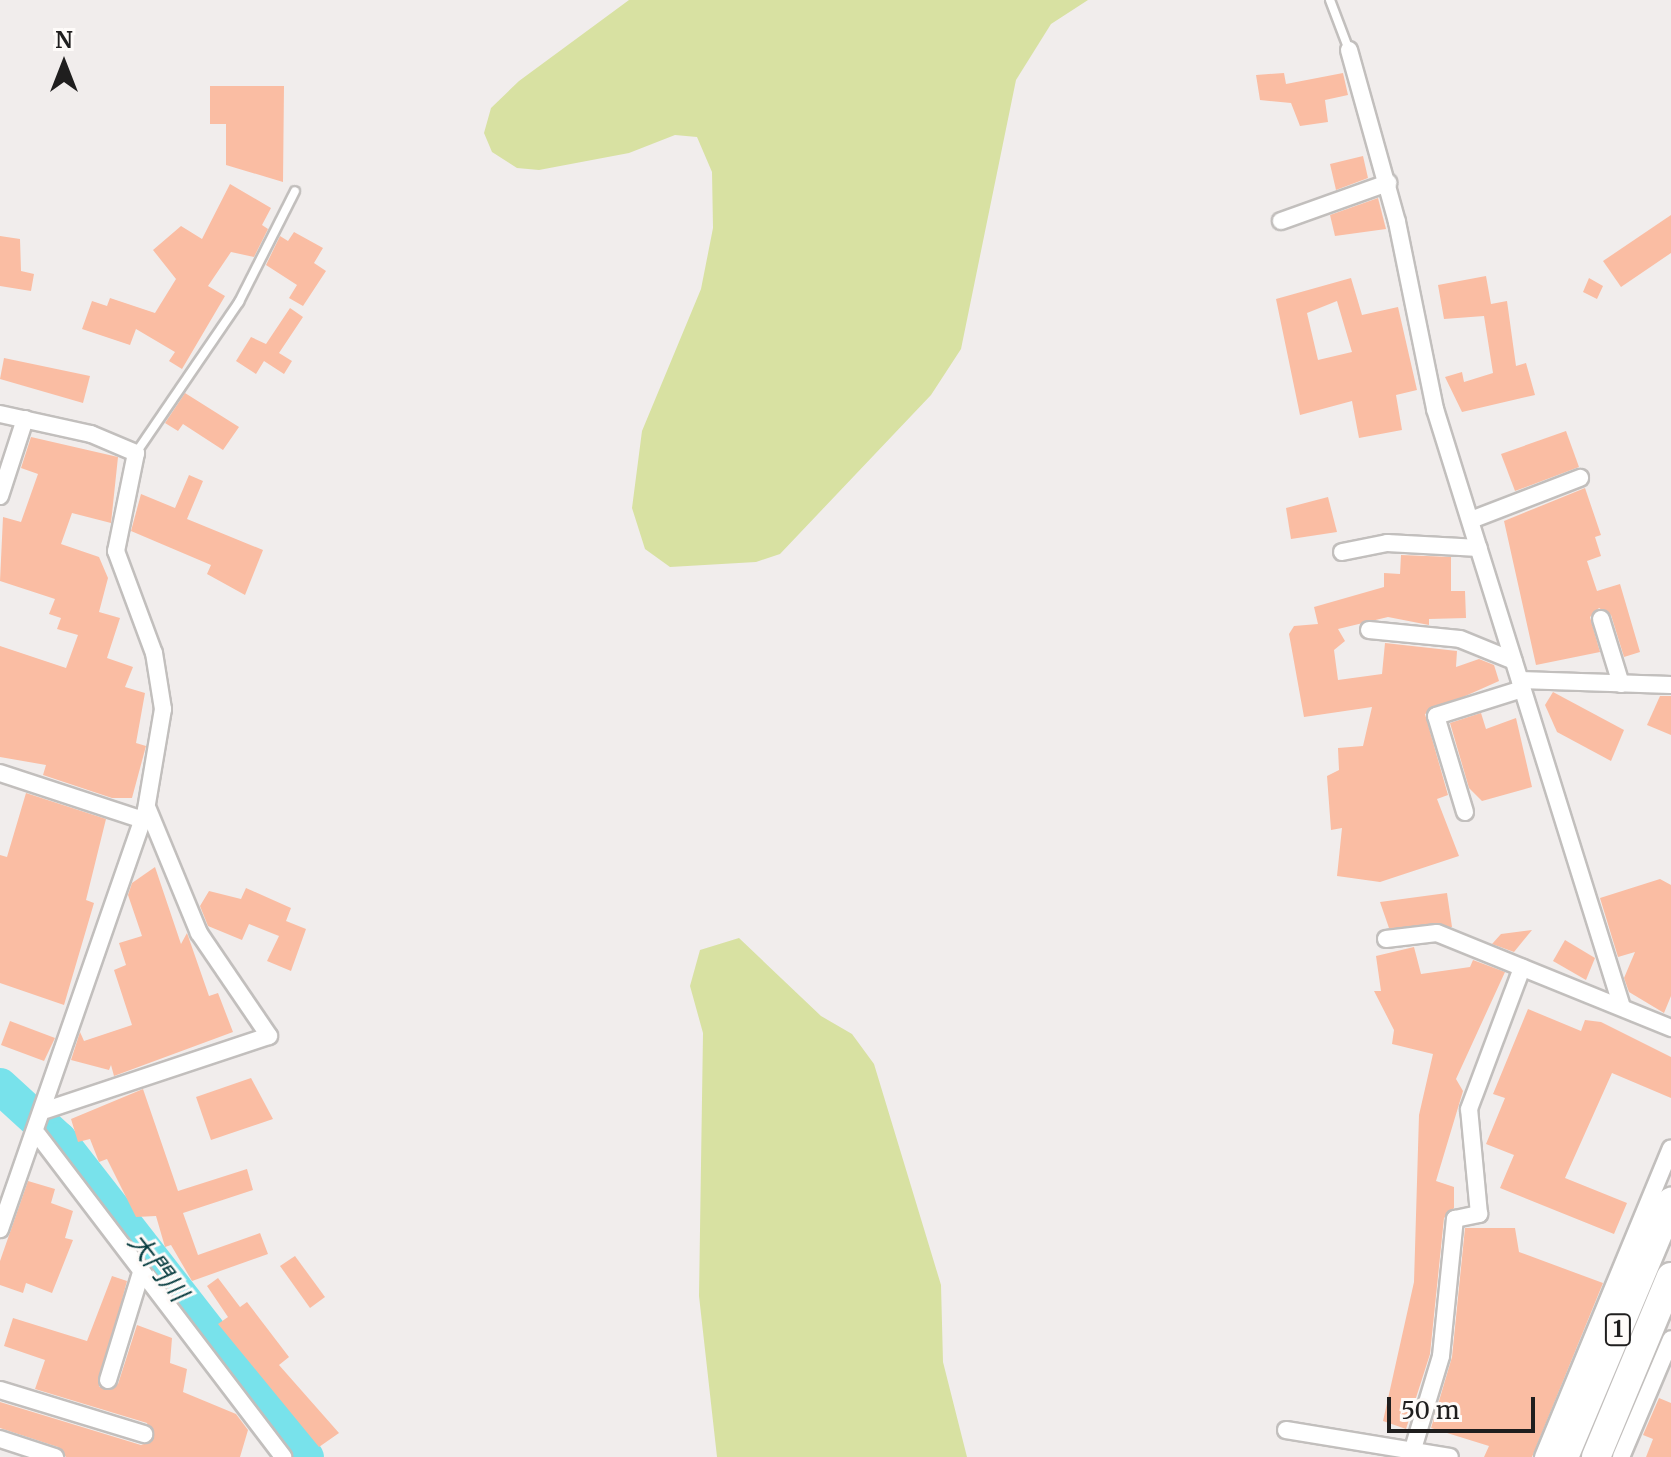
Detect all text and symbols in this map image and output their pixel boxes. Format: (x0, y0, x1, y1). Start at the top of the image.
north arrow (24, 24, 104, 104)
text: N (55, 26, 73, 54)
water label: 大門川 (122, 1227, 194, 1307)
road number: 1 (1604, 1312, 1632, 1348)
scale bar (1391, 1381, 1539, 1431)
text: 50 m (1401, 1395, 1460, 1426)

